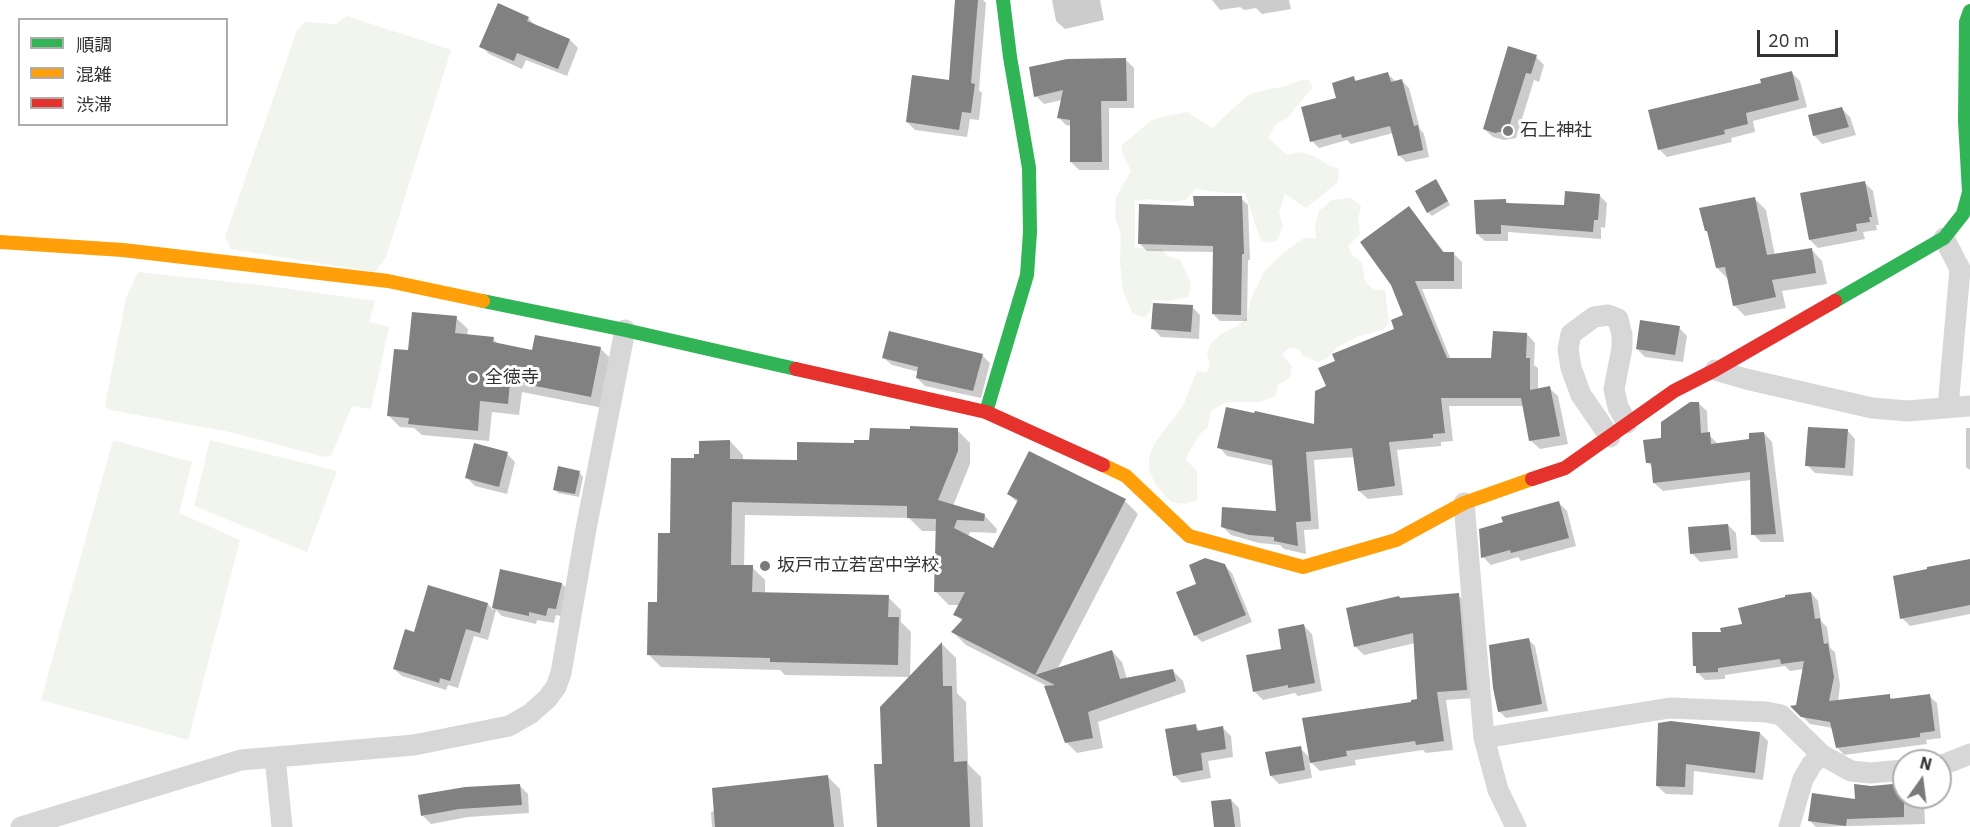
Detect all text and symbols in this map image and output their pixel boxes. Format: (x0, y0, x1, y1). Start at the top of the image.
legend (18, 18, 228, 126)
scale bar (1760, 18, 1841, 56)
text: 20 m (1768, 29, 1810, 52)
text: 順調 (76, 33, 112, 56)
text: 混雑 (76, 63, 112, 86)
text: 渋滞 (76, 93, 112, 116)
place label: 石上神社 (1520, 120, 1592, 142)
marker: 石上神社 (1501, 124, 1515, 138)
place label: 全徳寺 (485, 367, 539, 389)
marker: 全徳寺 (466, 371, 480, 385)
place label: 坂戸市立若宮中学校 (777, 555, 939, 577)
marker: 坂戸市立若宮中学校 (758, 559, 772, 573)
north arrow (1892, 749, 1952, 809)
text: N (1918, 752, 1934, 775)

